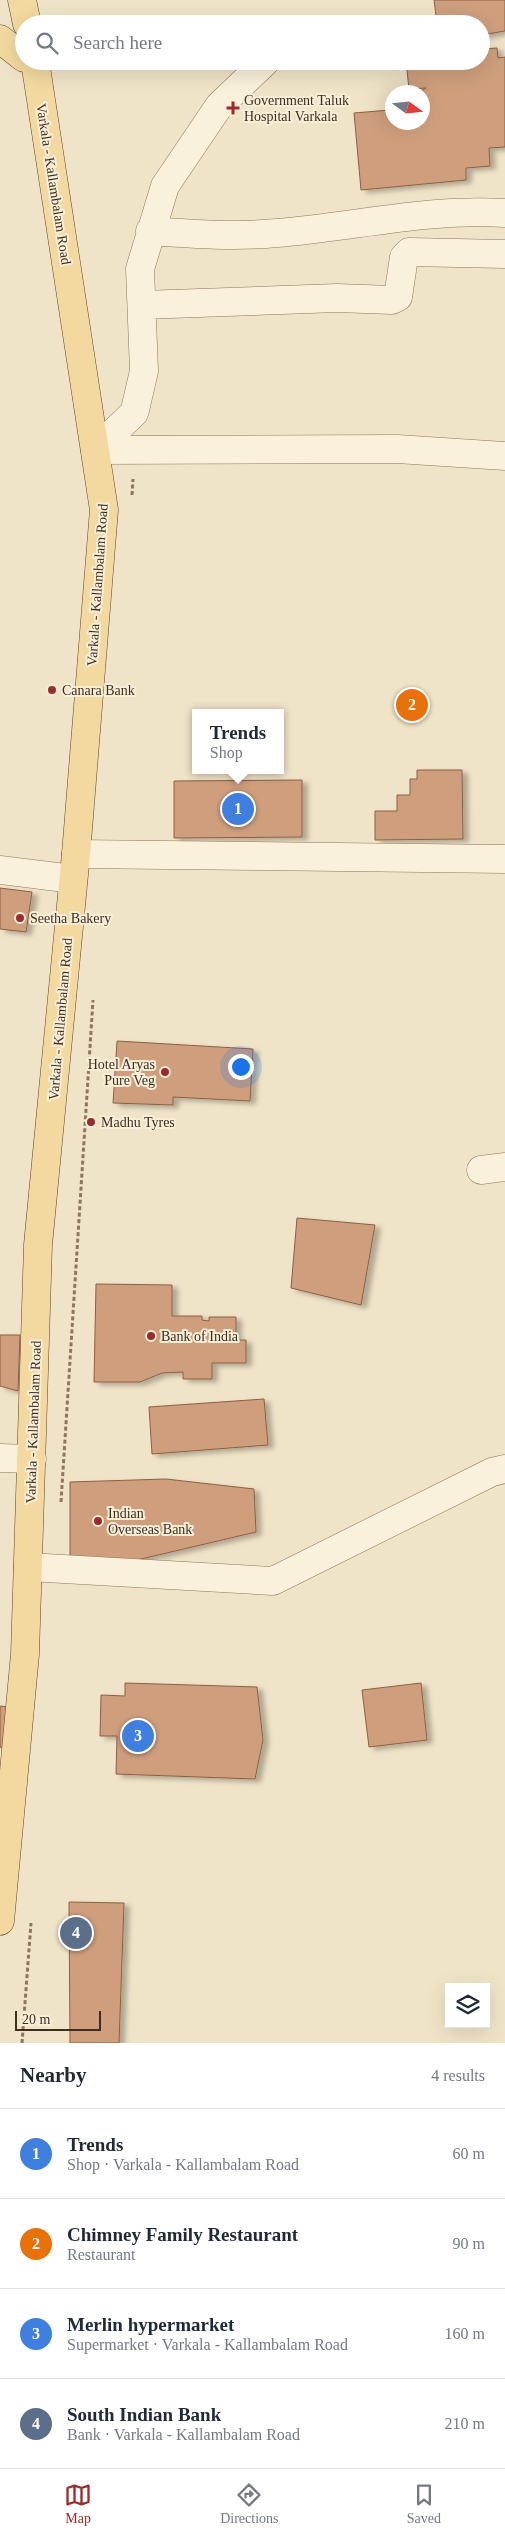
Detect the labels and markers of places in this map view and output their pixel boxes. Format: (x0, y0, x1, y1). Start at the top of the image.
place label: Government Taluk Hospital Varkala (244, 93, 349, 124)
marker: Government Taluk Hospital Varkala (226, 101, 240, 115)
place label: Canara Bank (62, 683, 135, 698)
marker: Canara Bank (46, 684, 58, 696)
pin: 2 (396, 686, 428, 724)
pin: 1 (222, 790, 254, 828)
place label: Seetha Bakery (30, 911, 111, 926)
marker: Seetha Bakery (14, 912, 26, 924)
place label: Hotel Aryas Pure Veg (88, 1057, 155, 1088)
marker: Hotel Aryas Pure Veg (159, 1066, 171, 1078)
place label: Madhu Tyres (101, 1115, 175, 1130)
marker: Madhu Tyres (85, 1116, 97, 1128)
place label: Bank of India (161, 1329, 239, 1344)
marker: Bank of India (145, 1330, 157, 1342)
place label: Indian Overseas Bank (108, 1506, 192, 1537)
marker: Indian Overseas Bank (92, 1515, 104, 1527)
pin: 3 (122, 1717, 154, 1755)
pin: 4 (60, 1914, 92, 1952)

